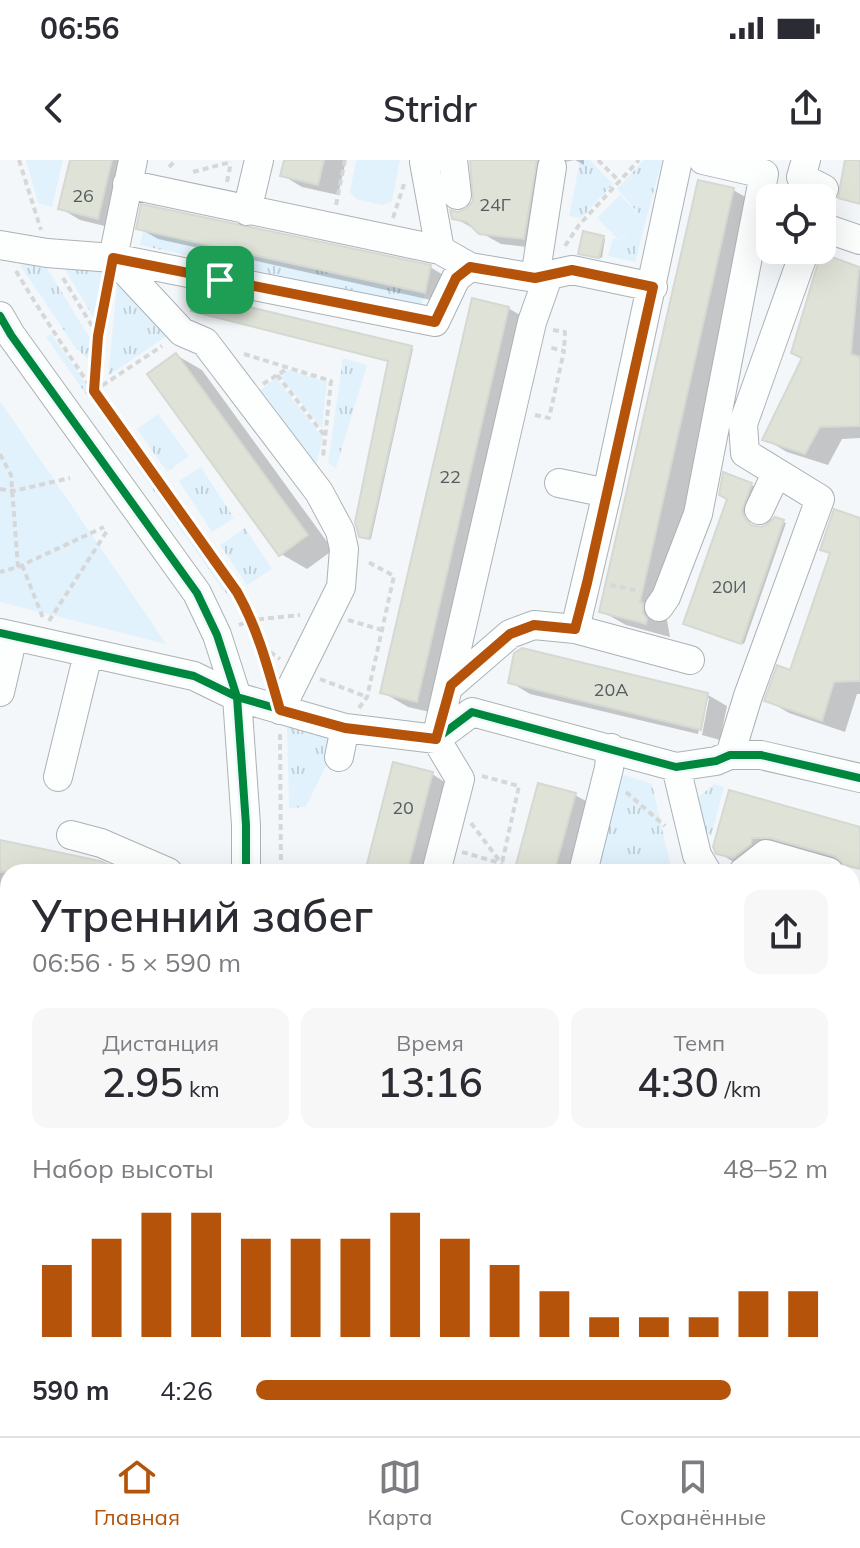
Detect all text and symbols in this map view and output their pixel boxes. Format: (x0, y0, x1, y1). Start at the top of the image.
text: 06:56 (40, 9, 119, 47)
icon: back (32, 86, 76, 130)
text: Stridr (383, 86, 477, 131)
icon: share (784, 86, 828, 130)
house number: 26 (72, 184, 94, 207)
map controls (756, 184, 836, 264)
button: locate (756, 184, 836, 264)
house number: 24Г (479, 193, 511, 216)
pin (186, 246, 254, 314)
icon: arrive (198, 258, 242, 302)
house number: 22 (439, 465, 461, 488)
house number: 20И (711, 575, 747, 598)
house number: 20А (594, 678, 628, 701)
house number: 20 (392, 796, 414, 819)
text: Утренний забег (32, 888, 373, 943)
button: share (744, 890, 828, 974)
text: 06:56 · 5 × 590 m (32, 946, 241, 979)
text: Дистанция (102, 1029, 219, 1057)
text: Время (396, 1029, 464, 1057)
text: Темп (673, 1029, 725, 1057)
text: 2.95 (102, 1057, 183, 1107)
text: 13:16 (377, 1057, 483, 1107)
text: 4:30 (637, 1057, 719, 1107)
text: km (183, 1075, 220, 1103)
text: /km (719, 1075, 761, 1103)
text: Набор высоты (32, 1152, 214, 1185)
text: 48–52 m (723, 1152, 828, 1185)
text: 590 m (32, 1374, 109, 1407)
text: 4:26 (160, 1374, 213, 1407)
tab: Главная (94, 1455, 180, 1531)
tab: Карта (368, 1455, 432, 1531)
tab: Сохранённые (620, 1455, 766, 1531)

